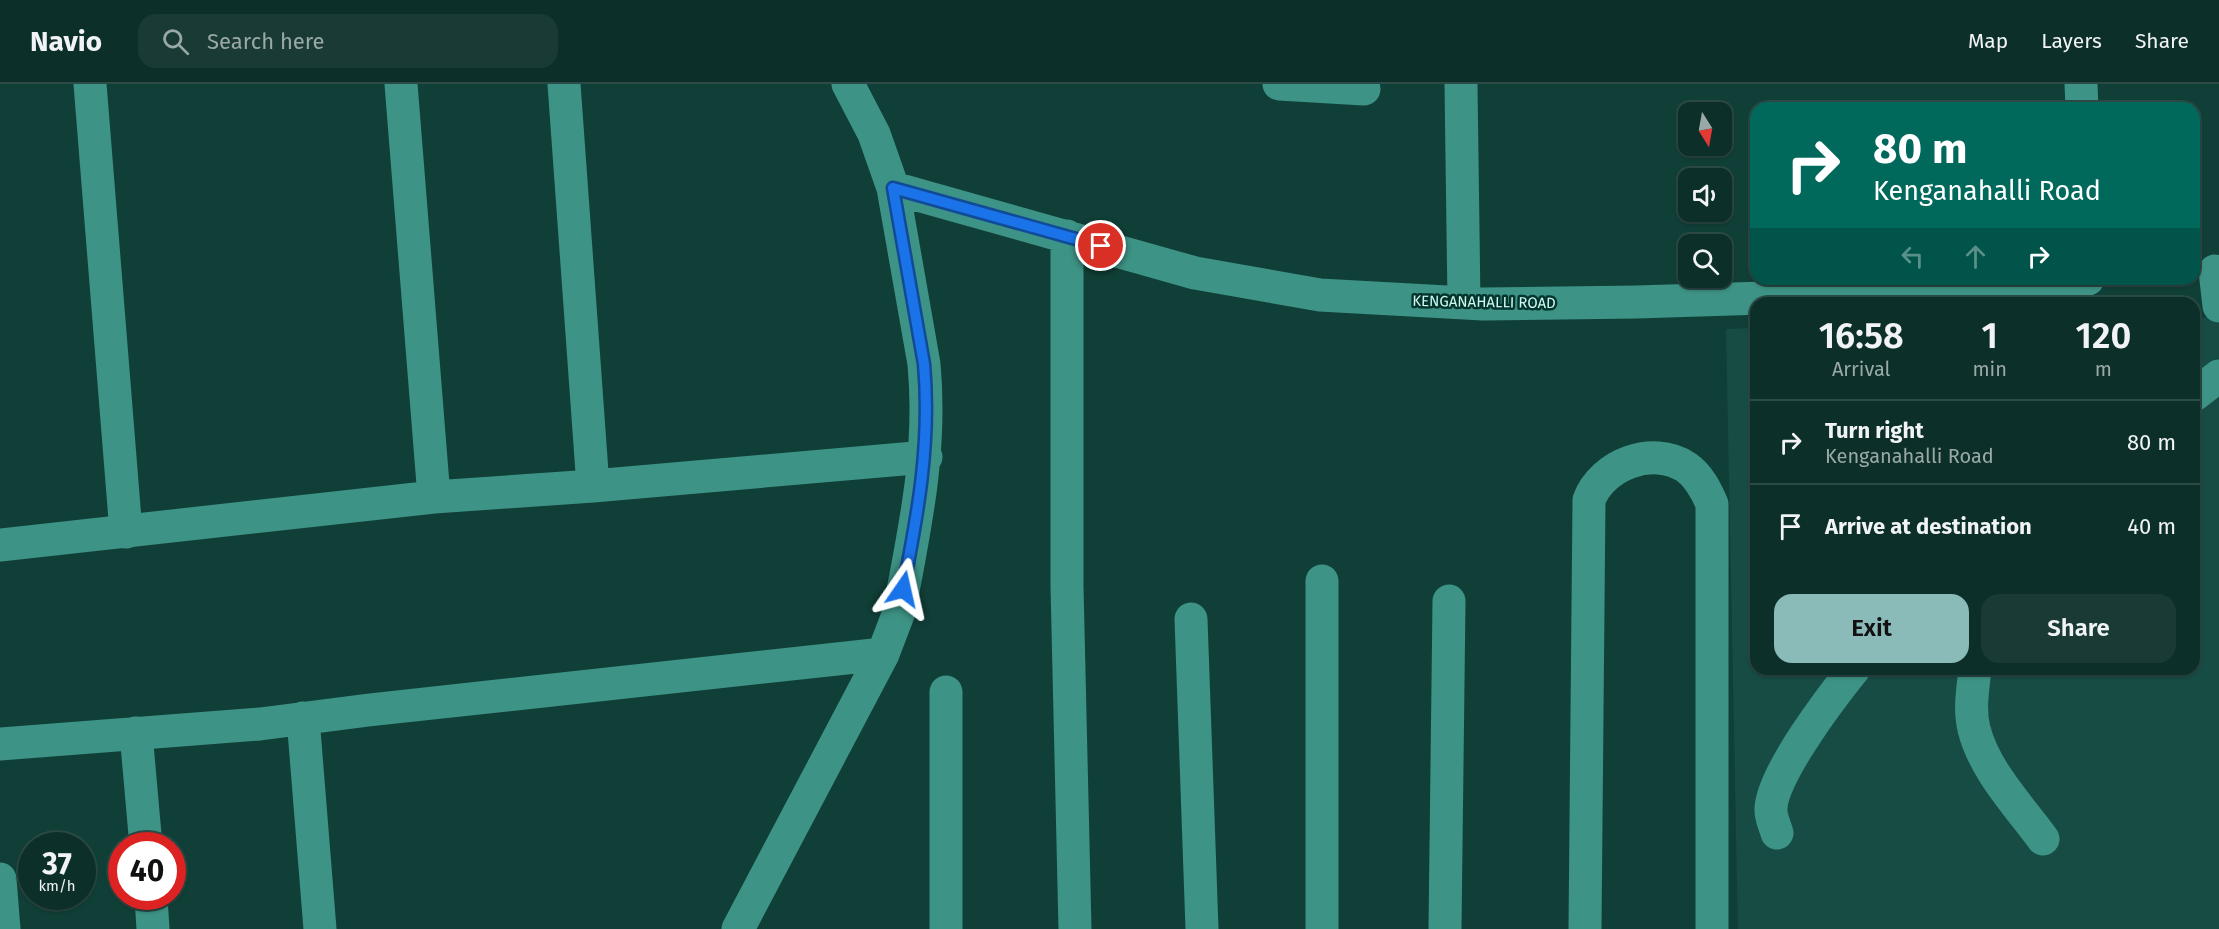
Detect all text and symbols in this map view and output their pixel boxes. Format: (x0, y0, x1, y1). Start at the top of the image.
search box (138, 14, 558, 68)
text: Navio (30, 25, 102, 58)
icon: search (159, 25, 192, 58)
text: Search here (207, 28, 325, 55)
text: Map (1968, 28, 2008, 54)
text: Layers (2041, 28, 2102, 54)
text: Share (2135, 28, 2189, 54)
north arrow (1678, 102, 1732, 156)
map controls (1678, 102, 1732, 288)
text: 80 m (1873, 124, 1967, 174)
icon: right (1774, 126, 1852, 204)
button: sound (1678, 168, 1732, 222)
text: Kenganahalli Road (1873, 175, 2101, 207)
pin (1075, 220, 1126, 271)
icon: arrive (1084, 229, 1117, 262)
button: search (1678, 234, 1732, 288)
icon: left (1896, 240, 1929, 273)
icon: ahead (1959, 240, 1992, 273)
icon: right (2022, 240, 2055, 273)
street label: KENGANAHALLI ROAD (1412, 292, 1556, 312)
text: 16:58 (1819, 314, 1904, 358)
text: 1 (1981, 314, 1998, 358)
text: 120 (2076, 314, 2131, 358)
text: Arrival (1832, 357, 1890, 381)
text: min (1972, 357, 2007, 381)
text: m (2095, 357, 2112, 381)
text: Turn right (1825, 417, 1924, 444)
icon: right (1774, 426, 1807, 459)
text: 80 m (2127, 429, 2176, 456)
text: Kenganahalli Road (1825, 444, 1994, 468)
icon: arrive (1774, 510, 1807, 543)
text: Arrive at destination (1825, 513, 2032, 540)
text: 40 m (2127, 513, 2176, 540)
position arrow (871, 557, 935, 621)
button: Exit (1774, 594, 1969, 663)
button: Share (1981, 594, 2176, 663)
speed limit sign: 40 (108, 832, 186, 910)
text: 37 (42, 846, 72, 882)
text: km/h (38, 877, 76, 895)

